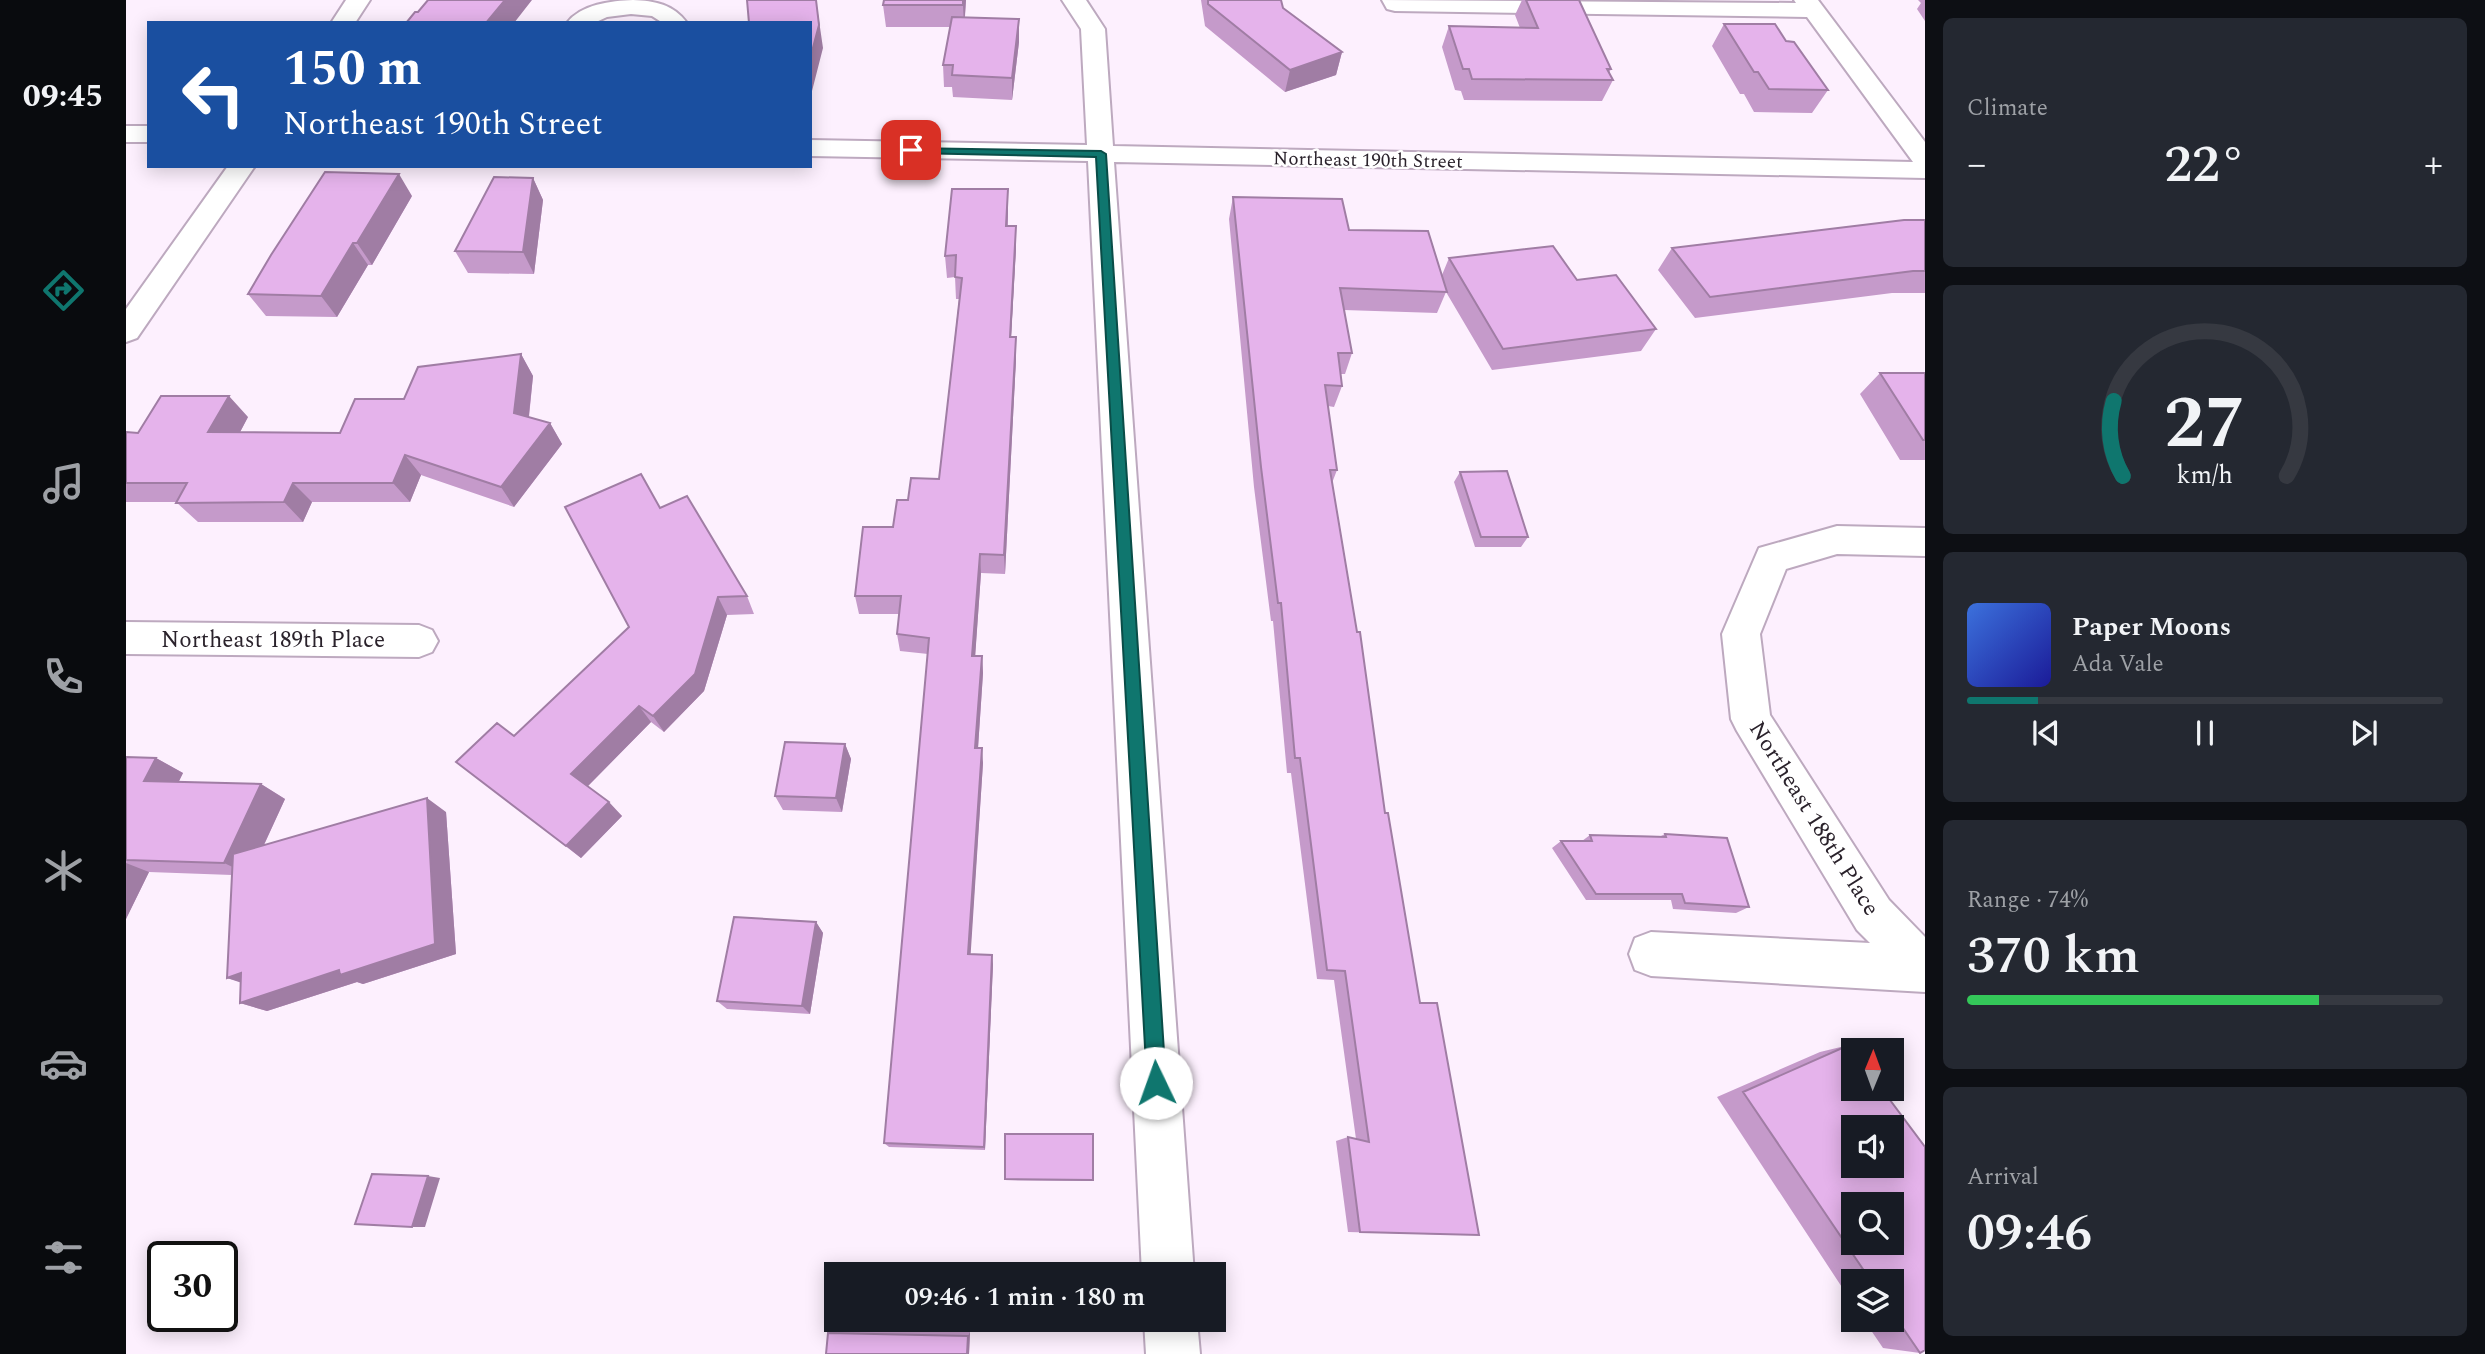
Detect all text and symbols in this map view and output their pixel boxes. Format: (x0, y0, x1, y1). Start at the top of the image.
text: 150 m (283, 32, 422, 107)
icon: left (168, 49, 259, 140)
text: 09:45 (23, 72, 103, 121)
text: Climate (1967, 91, 2048, 126)
text: Northeast 190th Street (283, 100, 603, 149)
pin (881, 120, 941, 180)
text: 22° (2164, 126, 2246, 205)
icon: arrive (892, 131, 930, 169)
text: − (1967, 136, 1986, 194)
text: + (2424, 136, 2443, 194)
street label: Northeast 190th Street (1273, 144, 1463, 177)
icon: directions (39, 266, 88, 315)
text: 27 (2164, 369, 2246, 480)
text: km/h (2177, 457, 2233, 495)
icon: music (39, 459, 88, 508)
text: Paper Moons (2072, 607, 2231, 647)
street label: Northeast 189th Place (161, 623, 385, 658)
text: Ada Vale (2072, 647, 2164, 682)
icon: phone (39, 652, 88, 701)
street label: Northeast 188th Place (1739, 714, 1888, 923)
icon: previous (2027, 714, 2065, 752)
icon: pause (2186, 714, 2224, 752)
icon: next (2345, 714, 2383, 752)
icon: climate (39, 846, 88, 895)
text: Range · 74% (1967, 883, 2088, 918)
text: 370 km (1967, 917, 2140, 996)
north arrow (1841, 1038, 1904, 1101)
map controls (1841, 1038, 1904, 1332)
icon: car (39, 1039, 88, 1088)
position arrow (1119, 1046, 1193, 1120)
button: sound (1841, 1115, 1904, 1178)
text: Arrival (1967, 1160, 2039, 1195)
button: search (1841, 1192, 1904, 1255)
text: 09:46 (1967, 1194, 2092, 1273)
icon: filters (39, 1233, 88, 1282)
speed limit sign: 30 (147, 1241, 238, 1332)
button: layers (1841, 1269, 1904, 1332)
text: 09:46 · 1 min · 180 m (905, 1277, 1145, 1317)

